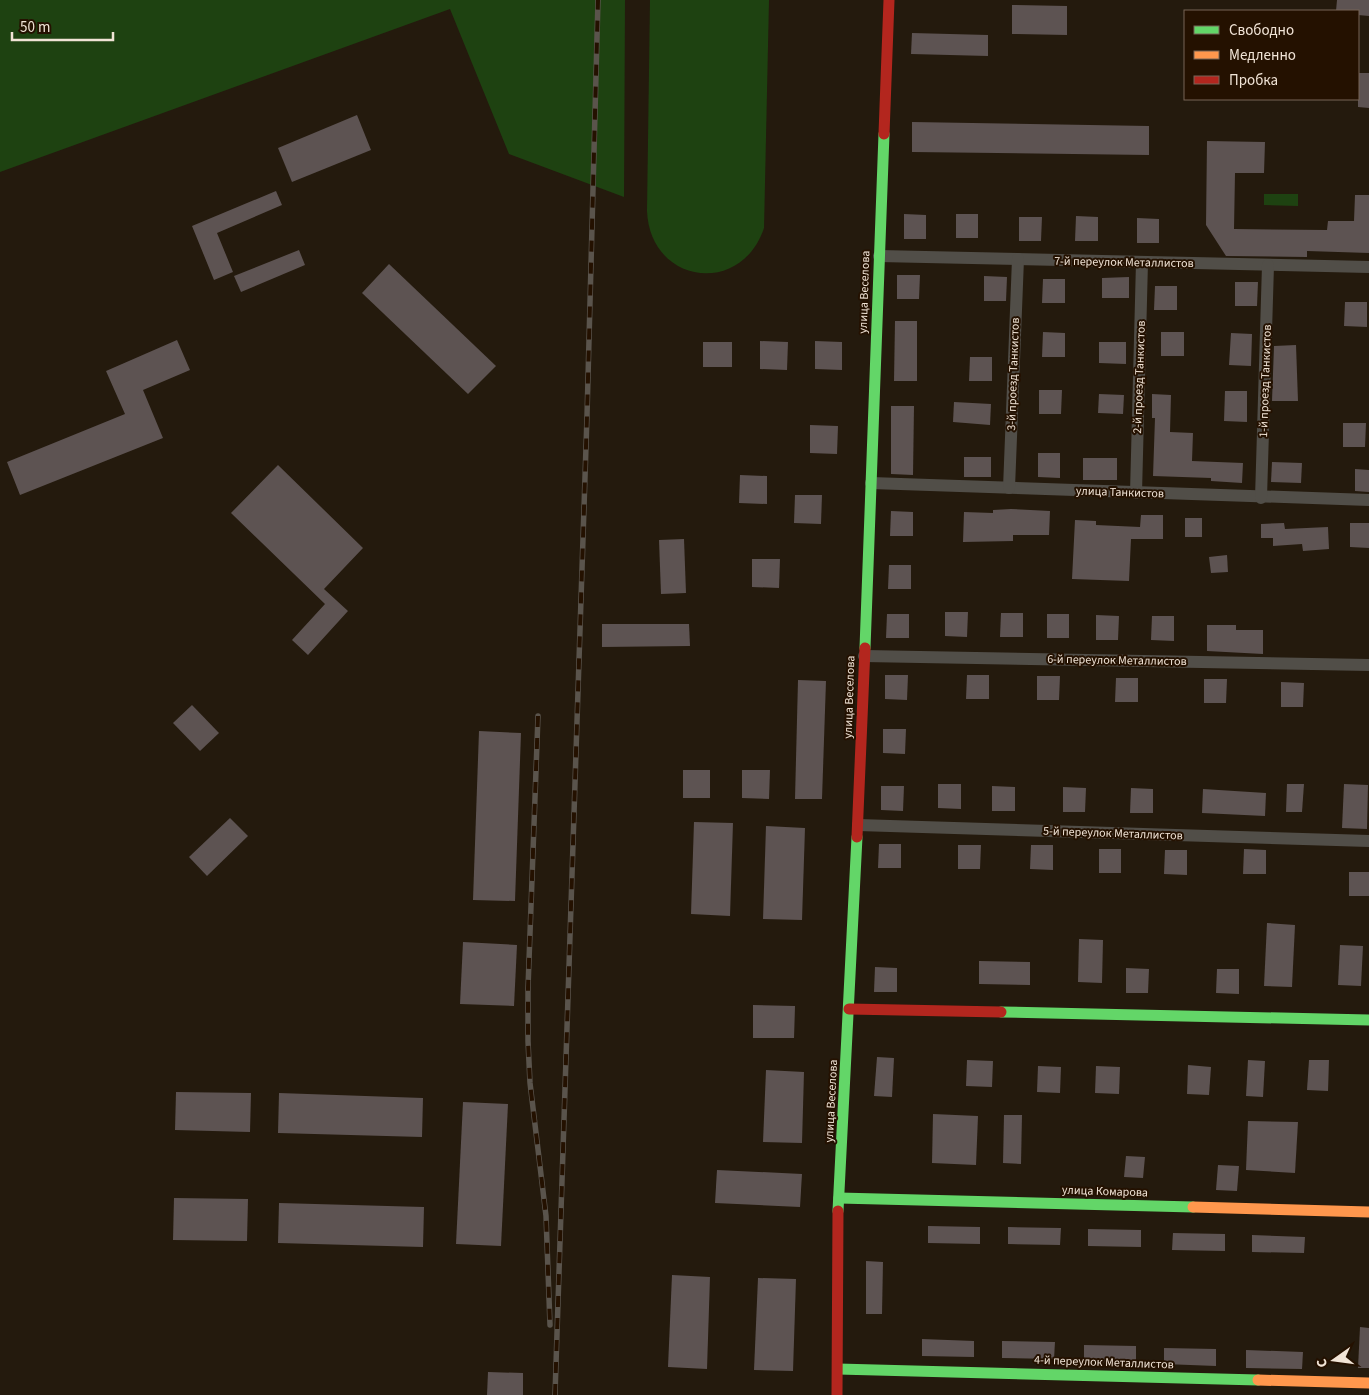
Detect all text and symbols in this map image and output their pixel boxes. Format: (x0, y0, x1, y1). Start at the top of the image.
scale bar (12, 10, 114, 42)
legend (1184, 10, 1359, 100)
text: 50 m (20, 17, 50, 38)
text: Свободно (1229, 20, 1294, 41)
text: Медленно (1229, 45, 1296, 66)
text: Пробка (1229, 70, 1278, 91)
street label: улица Веселова (855, 250, 874, 334)
street label: 7-й переулок Металлистов (1054, 253, 1194, 272)
street label: 3-й проезд Танкистов (1003, 317, 1024, 431)
street label: 2-й проезд Танкистов (1129, 320, 1150, 434)
street label: 1-й проезд Танкистов (1255, 324, 1276, 438)
street label: улица Танкистов (1076, 482, 1164, 503)
street label: 6-й переулок Металлистов (1047, 651, 1187, 670)
street label: улица Веселова (840, 655, 859, 739)
street label: 5-й переулок Металлистов (1043, 823, 1183, 844)
street label: улица Веселова (821, 1059, 842, 1143)
street label: улица Комарова (1062, 1182, 1148, 1201)
north arrow (1309, 1335, 1359, 1385)
street label: 4-й переулок Металлистов (1034, 1352, 1174, 1373)
text: С (1312, 1357, 1333, 1369)

